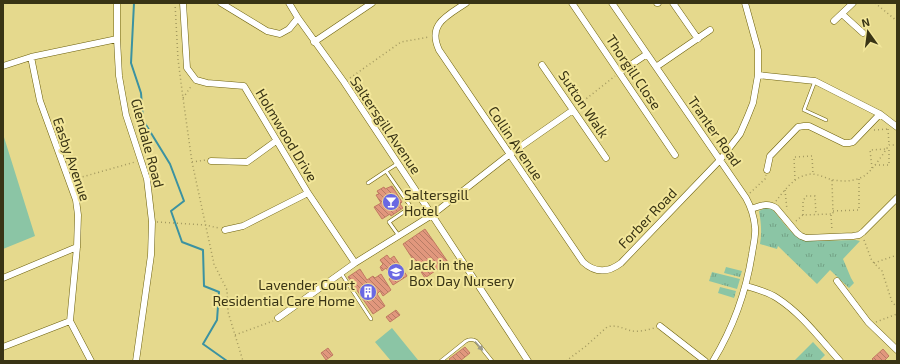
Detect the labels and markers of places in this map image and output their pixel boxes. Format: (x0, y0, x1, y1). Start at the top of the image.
place label: Saltersgill Hotel (404, 186, 470, 219)
bar icon: Saltersgill Hotel (381, 192, 401, 212)
place label: Jack in the Box Day Nursery (409, 256, 515, 289)
school or university icon: Jack in the Box Day Nursery (386, 262, 406, 282)
place label: Lavender Court Residential Care Home (212, 276, 355, 309)
building icon: Lavender Court Residential Care Home (358, 282, 378, 302)

